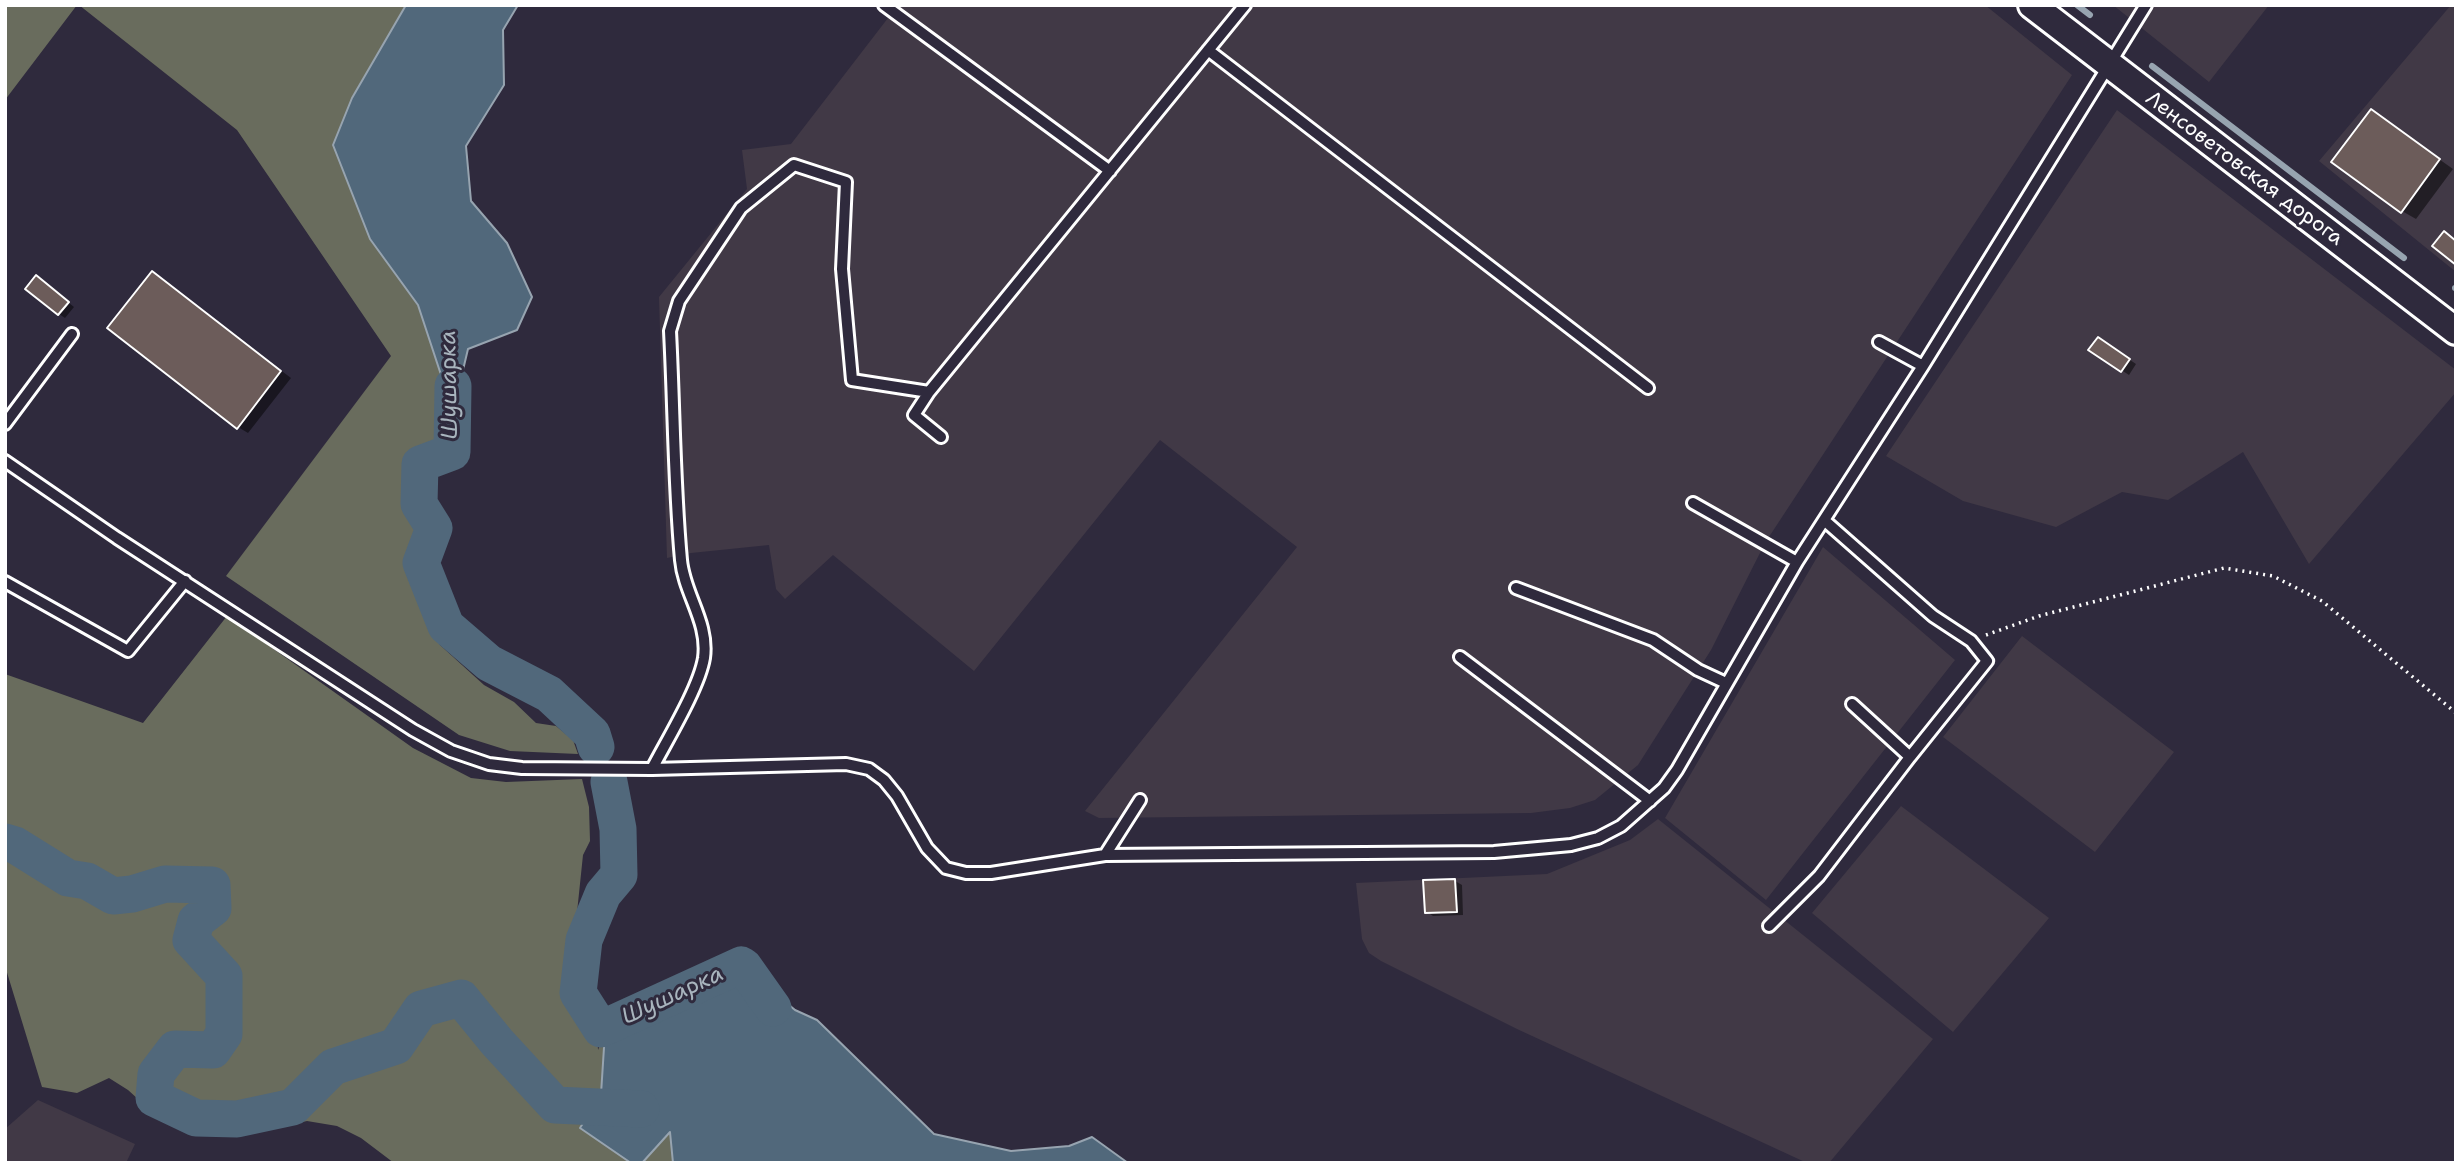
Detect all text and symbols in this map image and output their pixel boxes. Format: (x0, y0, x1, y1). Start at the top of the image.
street label: Ленсоветовская дорога (2140, 86, 2348, 252)
water label: Шушарка (435, 330, 465, 440)
water label: Шушарка (618, 960, 728, 1032)

